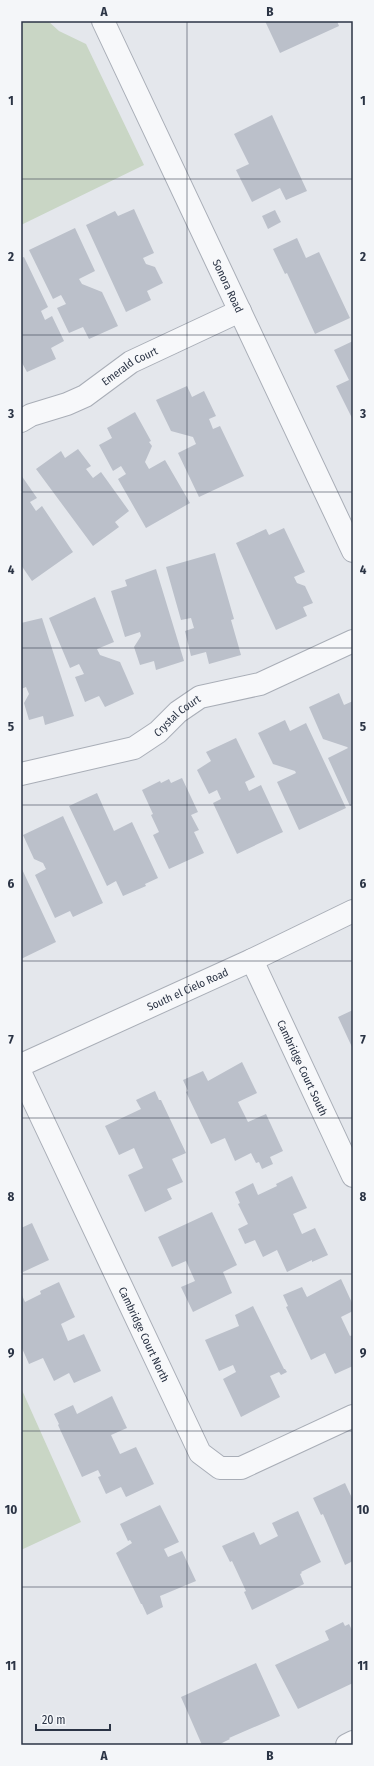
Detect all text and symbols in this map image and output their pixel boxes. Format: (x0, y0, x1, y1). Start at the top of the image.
text: A (99, 4, 108, 19)
text: B (266, 4, 274, 19)
text: 1 (8, 93, 14, 108)
text: 1 (360, 93, 366, 108)
text: 2 (7, 249, 14, 264)
text: 2 (359, 249, 366, 264)
street label: Sonora Road (210, 257, 246, 315)
street label: Emerald Court (99, 344, 160, 388)
text: 3 (7, 406, 14, 421)
text: 3 (359, 406, 366, 421)
text: 4 (8, 562, 15, 577)
text: 4 (360, 562, 367, 577)
street label: Crystal Court (151, 692, 203, 739)
text: 5 (8, 719, 14, 734)
text: 5 (360, 719, 366, 734)
text: 6 (8, 876, 15, 891)
text: 6 (360, 876, 367, 891)
street label: South el Cielo Road (145, 965, 230, 1013)
street label: Cambridge Court South (274, 1018, 330, 1118)
text: 7 (8, 1032, 14, 1047)
text: 7 (360, 1032, 366, 1047)
text: 8 (8, 1189, 15, 1204)
text: 8 (360, 1189, 367, 1204)
street label: Cambridge Court North (116, 1285, 172, 1384)
text: 9 (8, 1345, 15, 1360)
text: 9 (360, 1345, 367, 1360)
text: 10 (5, 1502, 17, 1517)
text: 10 (357, 1502, 369, 1517)
text: 11 (6, 1658, 16, 1673)
text: 11 (358, 1658, 368, 1673)
scale bar (36, 1706, 110, 1732)
text: 20 m (42, 1713, 66, 1727)
text: A (99, 1748, 108, 1763)
text: B (266, 1748, 274, 1763)

